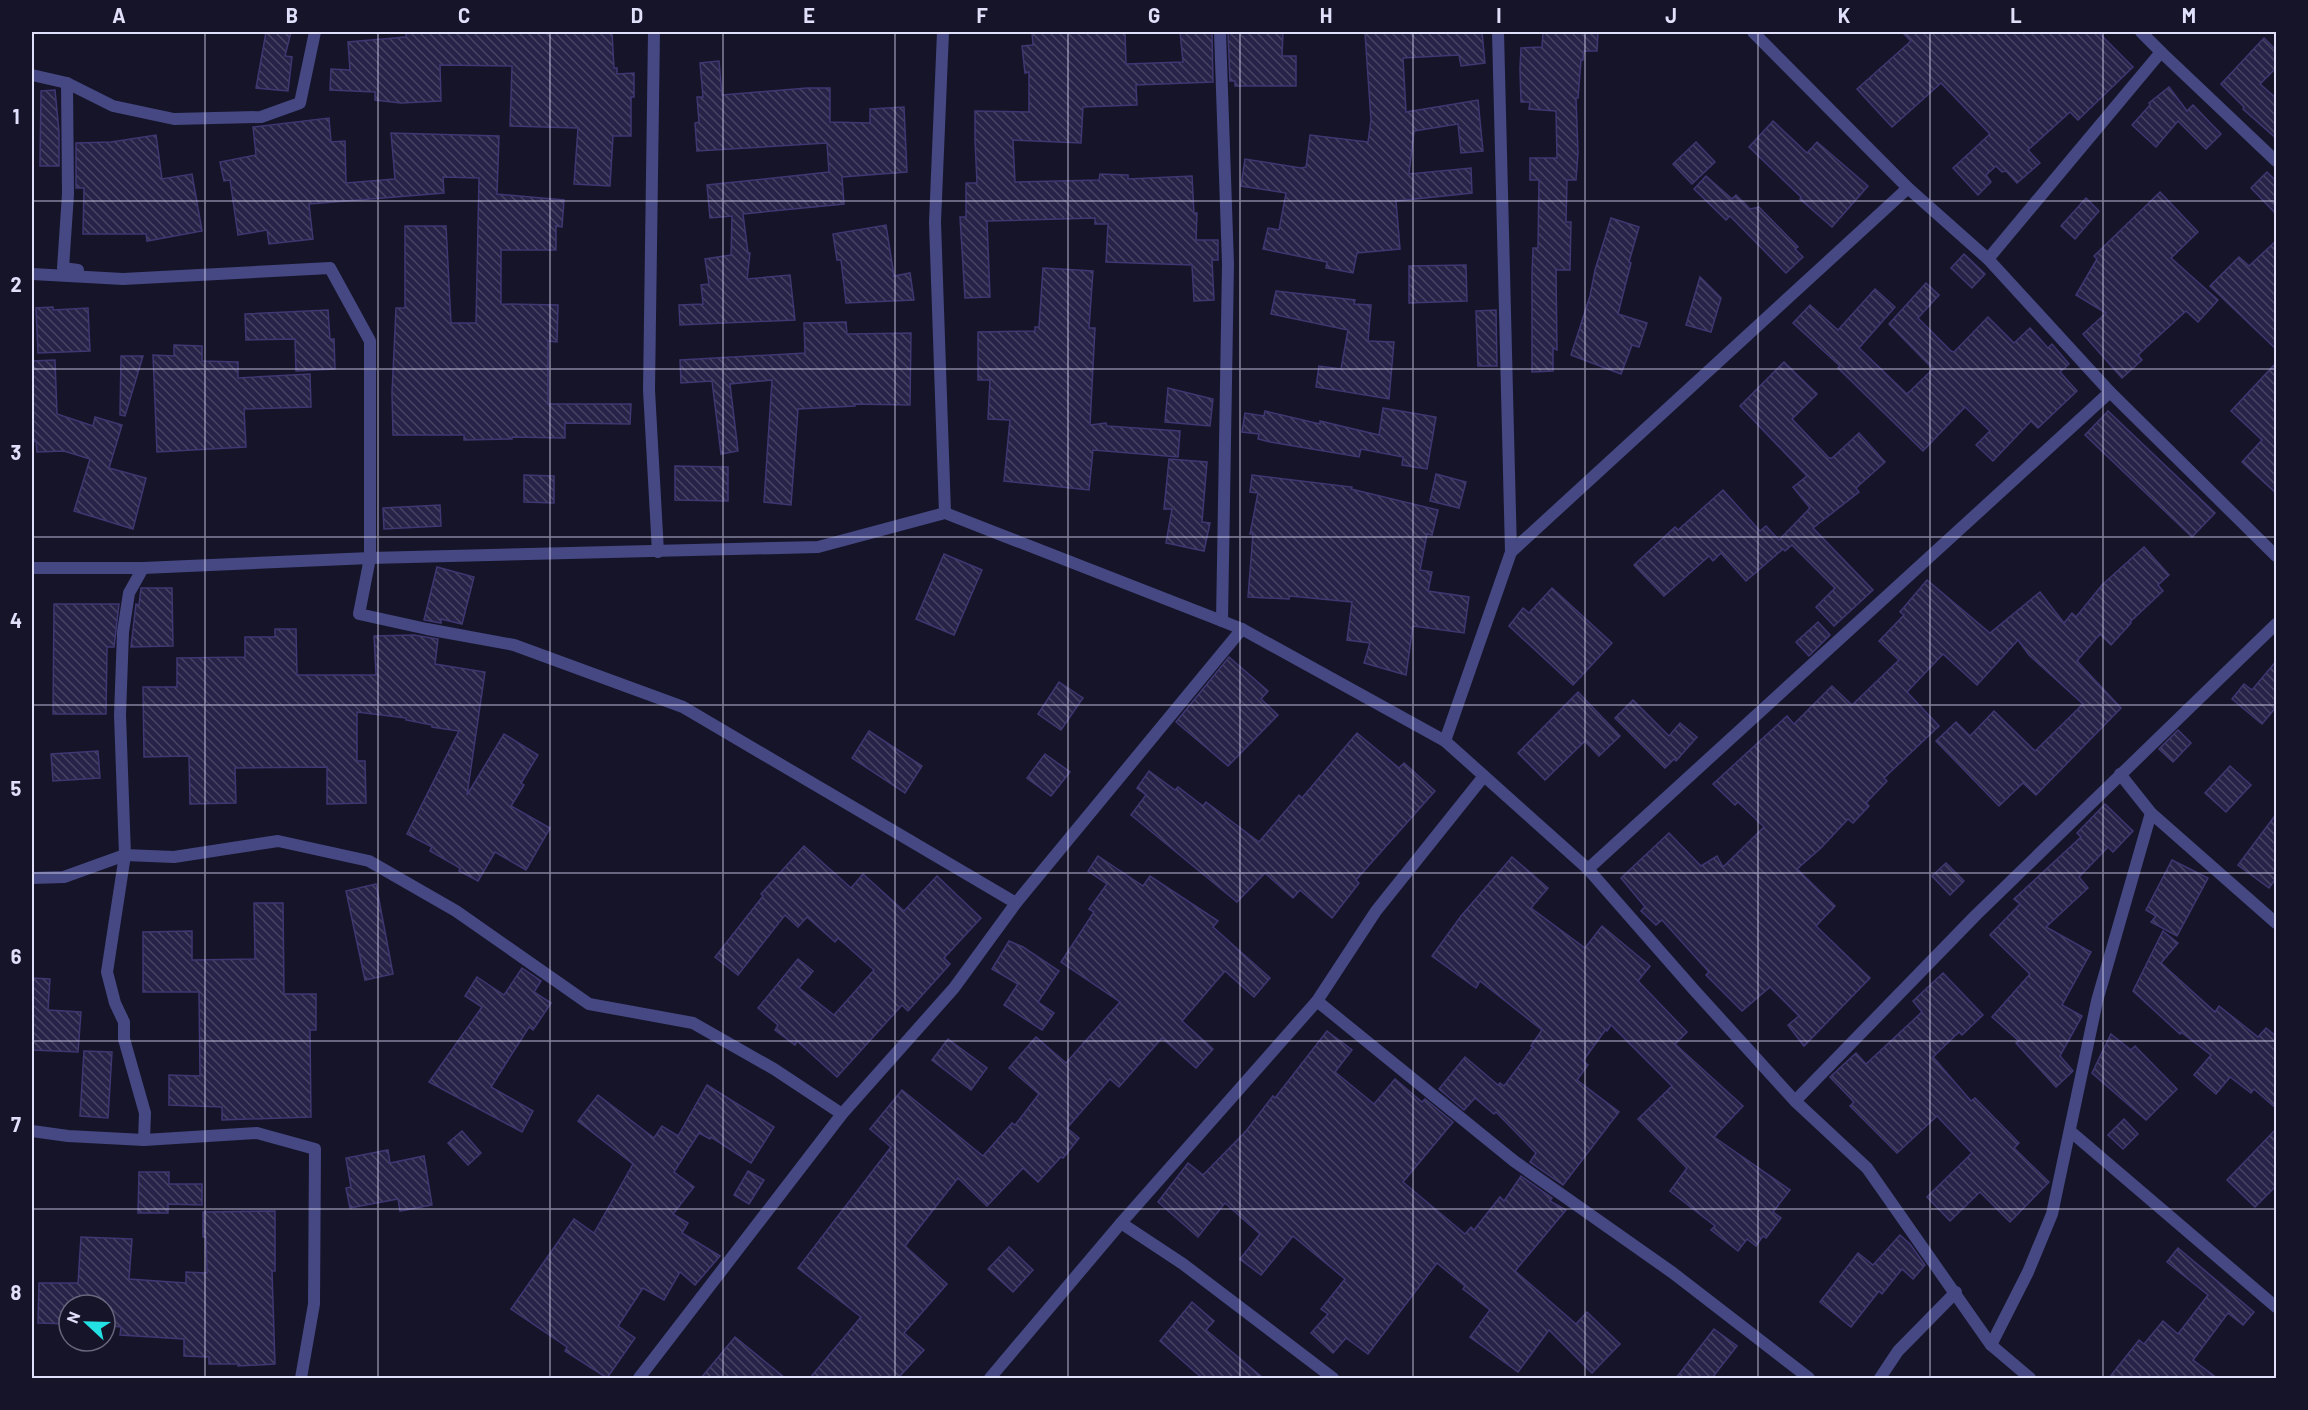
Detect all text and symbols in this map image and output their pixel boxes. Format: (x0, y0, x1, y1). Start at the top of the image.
text: A (112, 3, 126, 27)
text: B (286, 3, 298, 27)
text: C (458, 3, 470, 27)
text: D (631, 3, 643, 27)
text: E (803, 3, 815, 27)
text: F (976, 3, 988, 27)
text: G (1148, 3, 1160, 27)
text: H (1320, 3, 1332, 27)
text: I (1496, 3, 1502, 27)
text: J (1665, 3, 1677, 27)
text: K (1838, 3, 1851, 27)
text: L (2010, 3, 2022, 27)
text: M (2182, 3, 2196, 27)
text: 1 (12, 104, 20, 128)
text: 2 (10, 272, 22, 296)
text: 3 (11, 440, 21, 464)
text: 4 (10, 608, 22, 632)
text: 5 (11, 776, 22, 800)
text: 6 (11, 944, 22, 968)
text: 7 (11, 1112, 21, 1136)
text: 8 (11, 1280, 22, 1304)
north arrow (57, 1293, 117, 1353)
text: N (62, 1309, 83, 1326)

